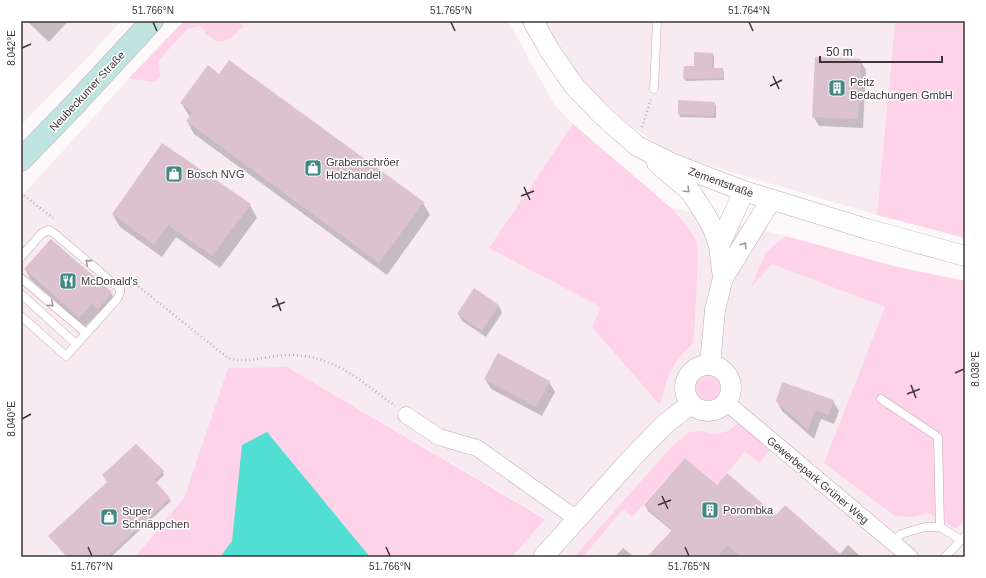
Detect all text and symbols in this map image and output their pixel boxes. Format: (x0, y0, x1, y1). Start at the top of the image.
text: 51.766°N (132, 5, 174, 16)
text: 51.765°N (430, 5, 472, 16)
text: 51.764°N (728, 5, 770, 16)
text: 8.042°E (6, 30, 17, 66)
scale bar (820, 38, 942, 64)
text: 50 m (826, 45, 853, 59)
street label: Neubeckumer Straße (47, 49, 127, 133)
place label: Peitz Bedachungen GmbH (850, 76, 953, 101)
building icon: Peitz Bedachungen GmbH (827, 78, 847, 98)
place label: Grabenschröer Holzhandel (326, 156, 400, 181)
shop icon: Grabenschröer Holzhandel (303, 158, 323, 178)
shop icon: Bosch NVG (164, 164, 184, 184)
street label: Zementstraße (687, 165, 755, 199)
place label: Bosch NVG (187, 168, 244, 180)
one-way arrow (682, 185, 690, 193)
one-way arrow (739, 242, 746, 249)
one-way arrow (85, 260, 92, 267)
restaurant icon: McDonald's (58, 271, 78, 291)
place label: McDonald's (81, 275, 139, 287)
one-way arrow (46, 299, 53, 306)
text: 8.038°E (970, 351, 981, 387)
text: 8.040°E (6, 401, 17, 437)
street label: Gewerbepark Grüner Weg (765, 434, 871, 526)
building icon: Porombka (700, 500, 720, 520)
place label: Porombka (723, 504, 774, 516)
place label: Super Schnäppchen (122, 505, 189, 530)
shop icon: Super Schnäppchen (99, 507, 119, 527)
text: 51.767°N (71, 561, 113, 572)
text: 51.766°N (369, 561, 411, 572)
text: 51.765°N (668, 561, 710, 572)

